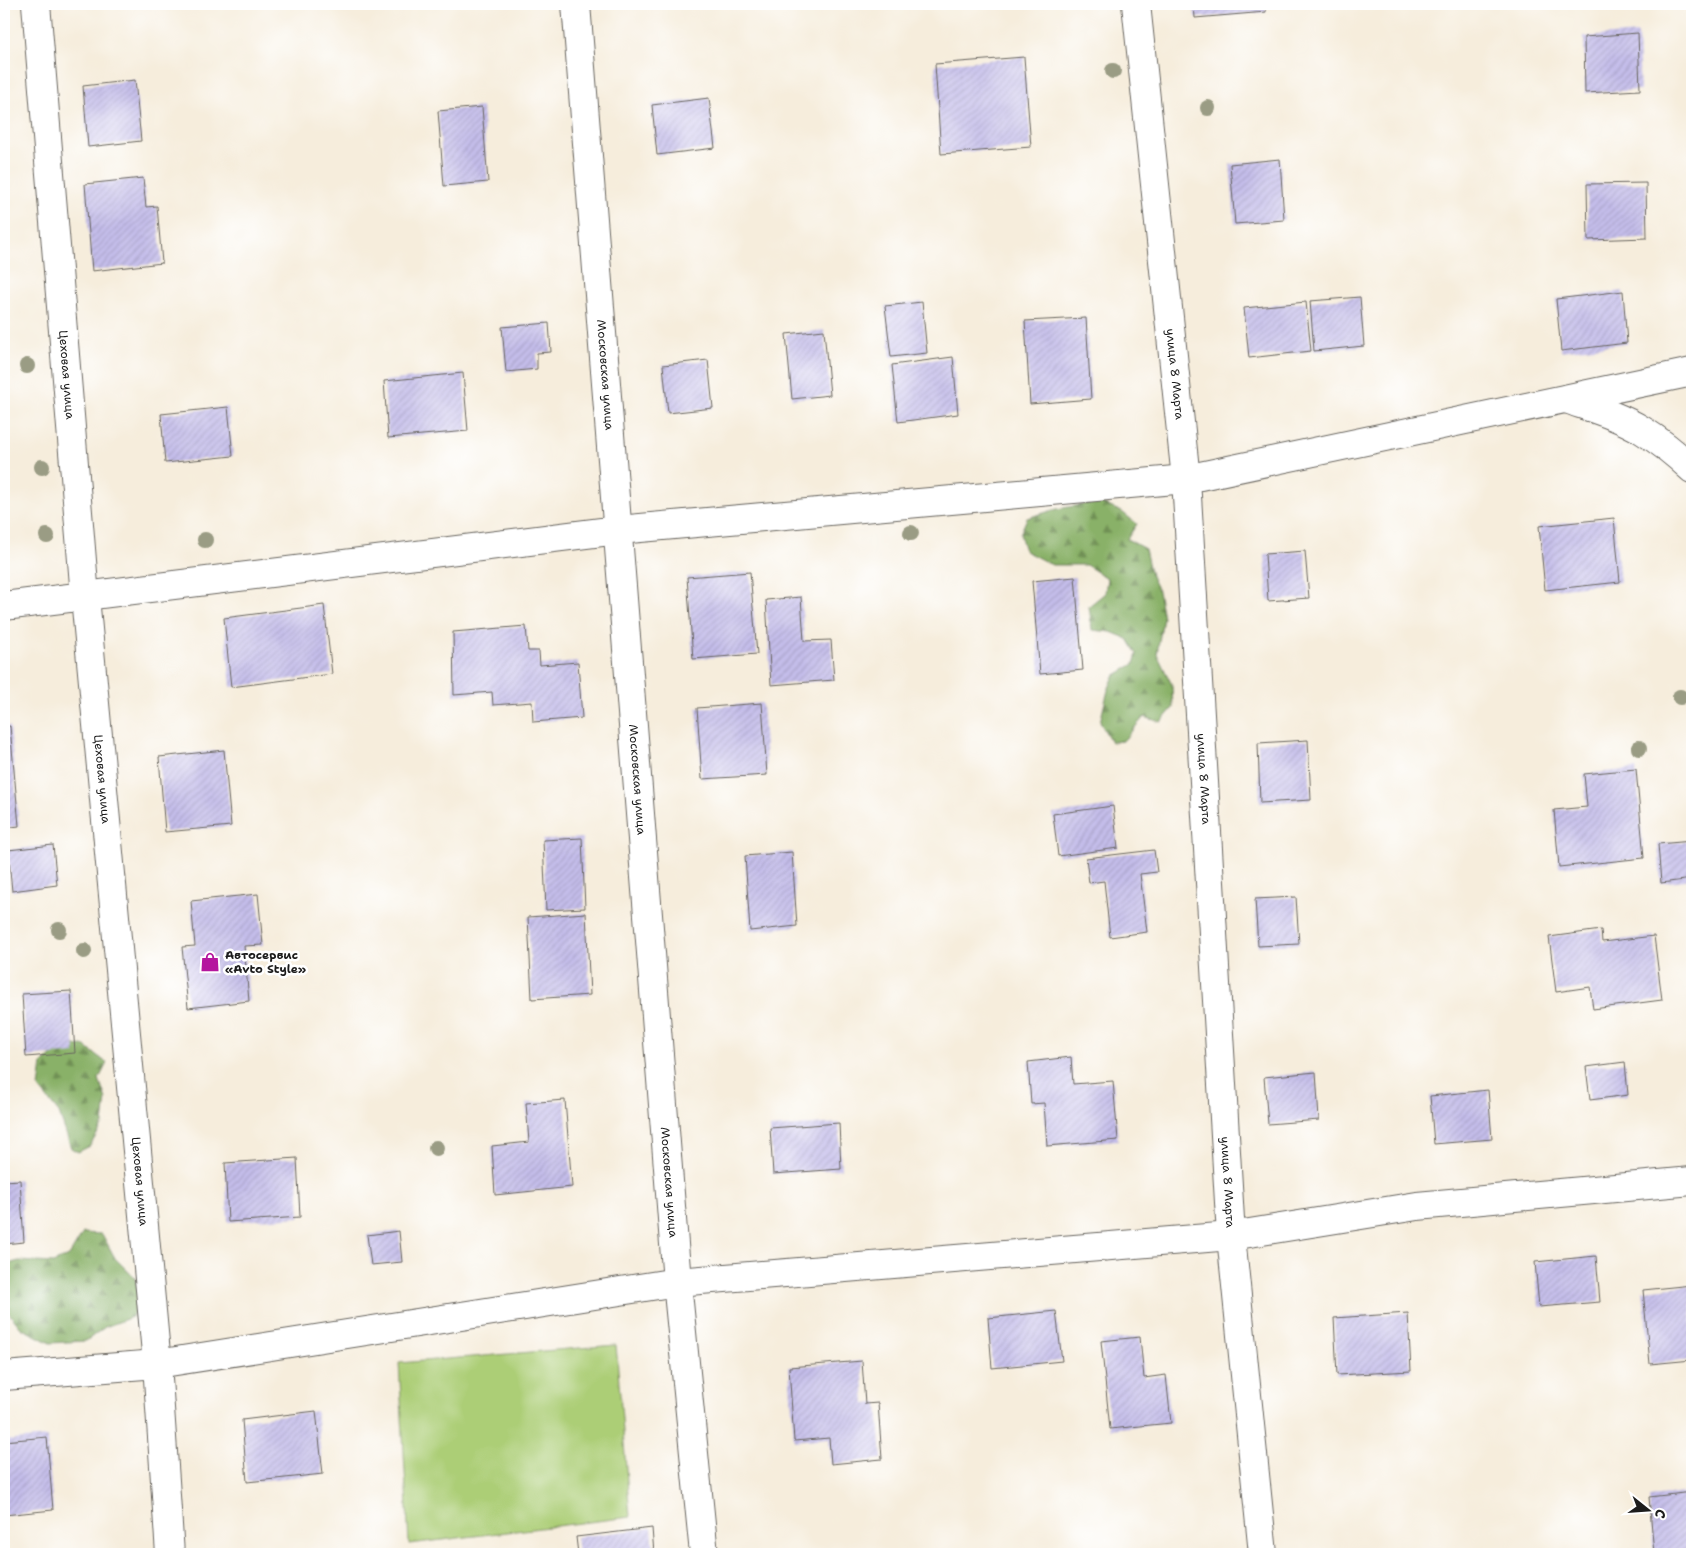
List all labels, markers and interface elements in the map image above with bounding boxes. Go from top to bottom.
street label: Московская улица [593,319,618,431]
street label: улица 8 Марта [1162,328,1188,421]
street label: Цеховая улица [55,330,78,420]
street label: Московская улица [625,724,650,836]
street label: улица 8 Марта [1193,733,1215,825]
street label: Цеховая улица [90,734,114,825]
place label: Автосервис «Avto Style» [225,947,306,977]
shop icon: Автосервис «Avto Style» [199,951,221,973]
street label: Московская улица [657,1126,682,1239]
street label: Цеховая улица [128,1136,152,1227]
street label: улица 8 Марта [1217,1136,1239,1229]
north arrow [1624,1486,1674,1536]
text: С [1651,1507,1670,1521]

